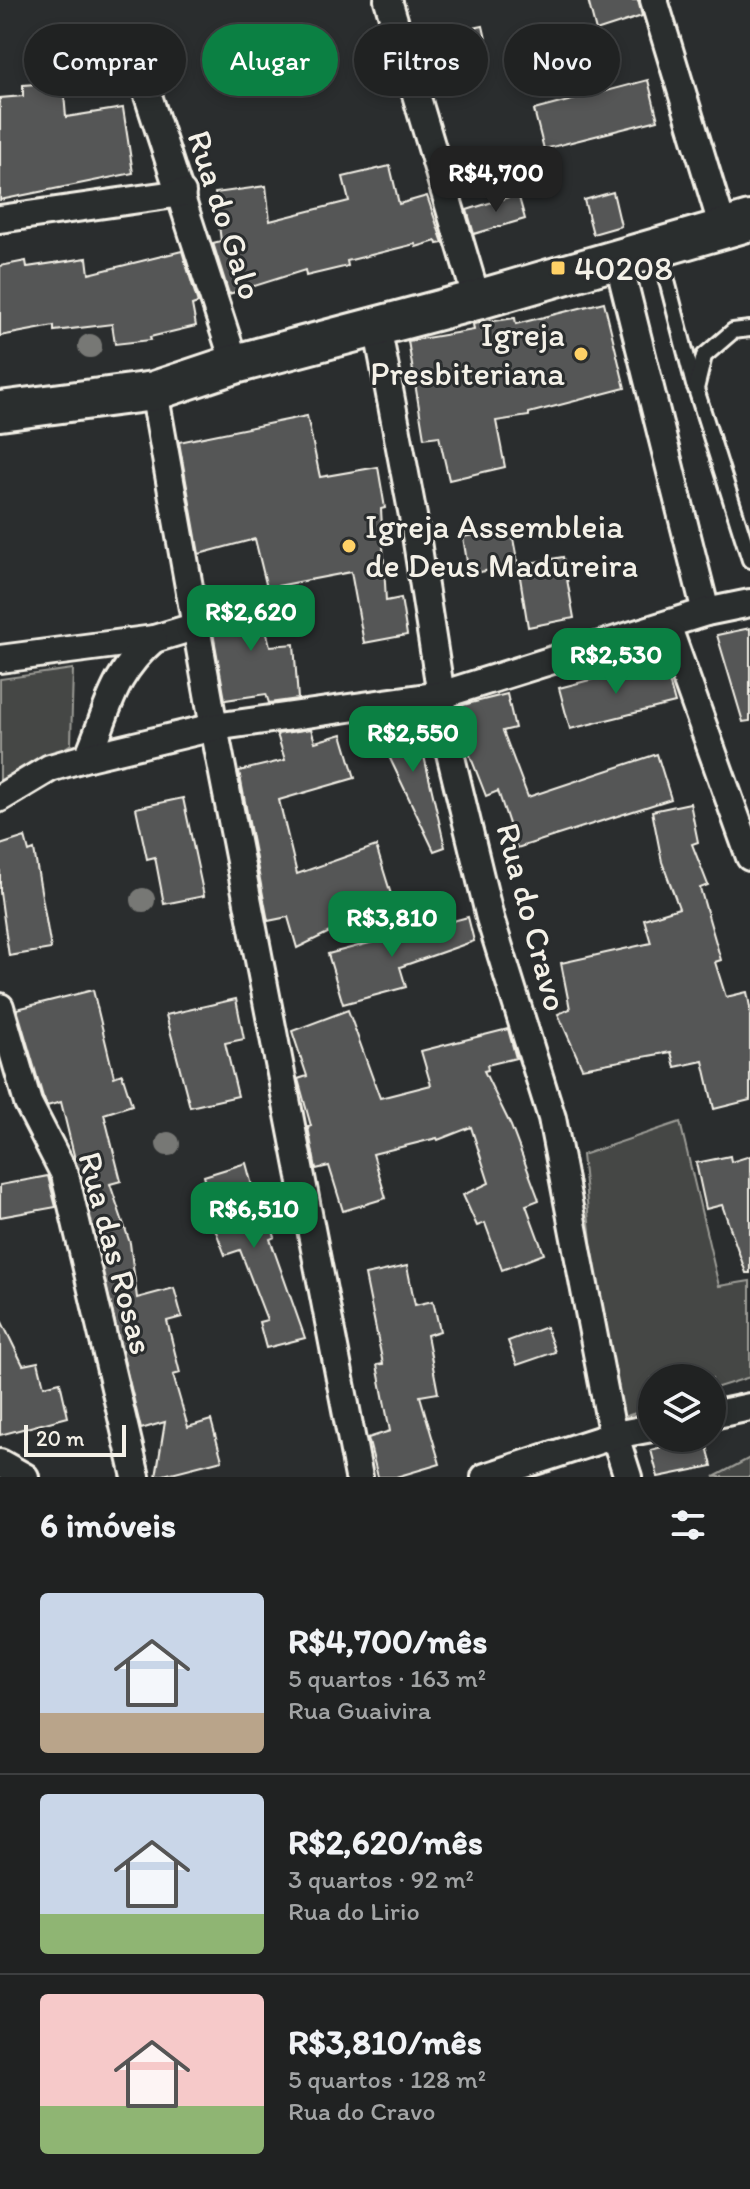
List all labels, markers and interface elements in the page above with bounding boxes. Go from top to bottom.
chip: Comprar [24,24,186,96]
chip: Alugar [202,24,338,96]
chip: Filtros [354,24,488,96]
chip: Novo [504,24,620,96]
street label: Rua do Galo [178,125,272,305]
pin: R$4,700 [422,146,570,214]
text: R$4,700 [448,156,544,188]
place label: 40208 [574,248,673,289]
marker: 40208 [549,259,567,277]
place label: Igreja Presbiteriana [370,314,565,394]
marker: Igreja Presbiteriana [572,345,590,363]
place label: Igreja Assembleia de Deus Madureira [365,506,638,586]
marker: Igreja Assembleia de Deus Madureira [340,537,358,555]
pin: R$2,620 [177,585,325,653]
text: R$2,620 [205,595,297,627]
pin: R$2,530 [542,628,690,696]
text: R$2,530 [570,638,662,670]
pin: R$2,550 [339,706,487,774]
text: R$2,550 [367,716,459,748]
street label: Rua do Cravo [487,819,577,1015]
pin: R$3,810 [318,891,466,959]
text: R$3,810 [346,901,438,933]
street label: Rua das Rosas [69,1147,163,1359]
pin: R$6,510 [180,1182,328,1250]
text: R$6,510 [209,1192,299,1224]
map controls [638,1364,726,1452]
button: layers [638,1364,726,1452]
scale bar [24,1421,126,1457]
text: 20 m [36,1425,85,1452]
icon: filters [666,1503,710,1547]
text: 6 imóveis [40,1505,176,1546]
text: R$4,700/mês [288,1621,487,1662]
icon: home [104,1625,200,1721]
text: 5 quartos · 163 m² [288,1662,486,1694]
text: Rua Guaivira [288,1694,431,1726]
text: R$2,620/mês [288,1822,483,1863]
icon: home [104,1826,200,1922]
text: 3 quartos · 92 m² [288,1863,474,1895]
text: Rua do Lirio [288,1895,420,1927]
text: R$3,810/mês [288,2022,482,2063]
icon: home [104,2026,200,2122]
text: 5 quartos · 128 m² [288,2063,486,2095]
text: Rua do Cravo [288,2095,435,2127]

